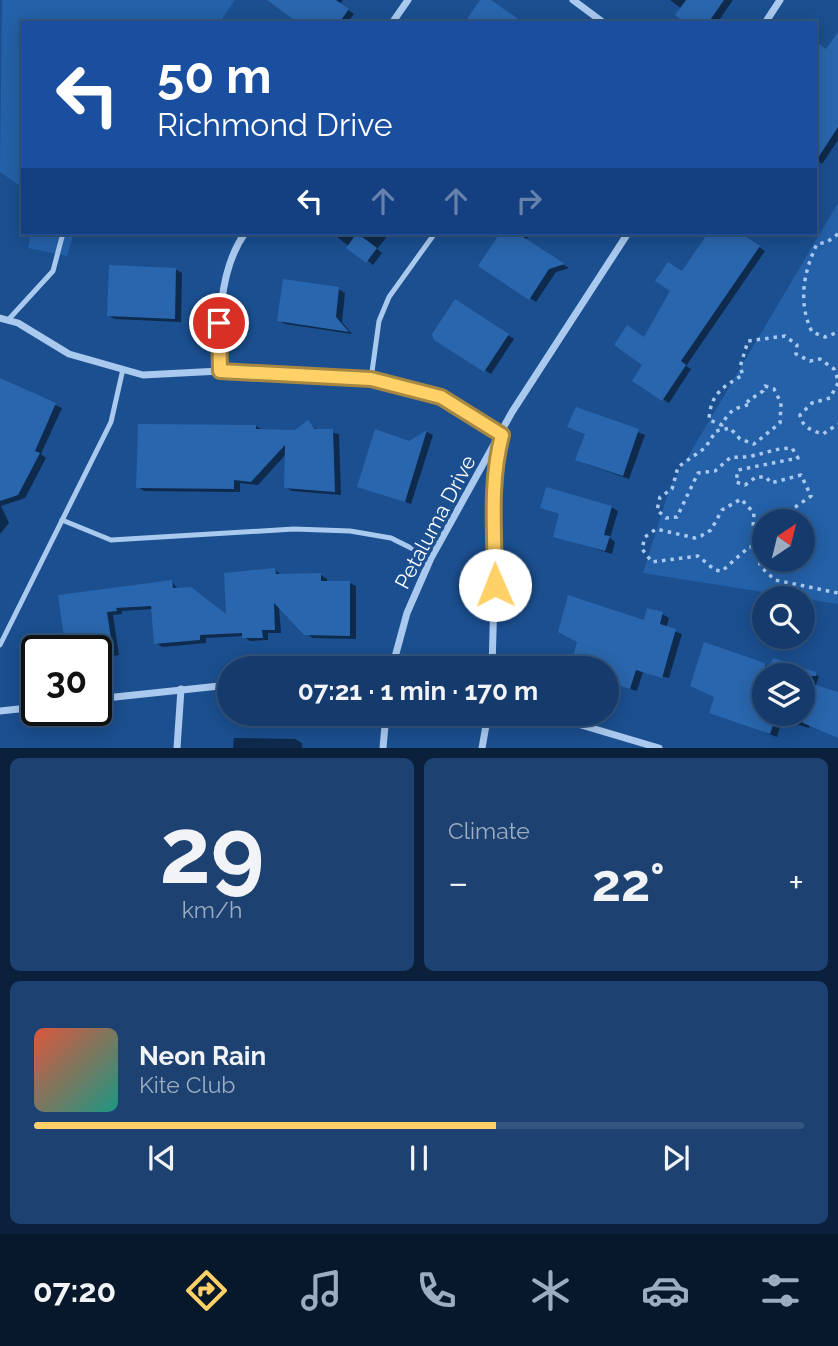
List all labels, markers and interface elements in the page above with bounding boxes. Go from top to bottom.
text: 50 m [157,47,272,104]
icon: left [42,49,133,140]
text: Richmond Drive [157,106,392,143]
icon: left [291,182,329,220]
icon: ahead [364,182,402,220]
icon: ahead [437,182,475,220]
icon: right [510,182,548,220]
pin [189,293,249,353]
icon: arrive [200,304,238,342]
street label: Petaluma Drive [389,451,481,593]
north arrow [752,509,816,572]
map controls [752,509,815,726]
position arrow [458,548,532,622]
button: search [752,586,815,649]
speed limit sign: 30 [21,635,112,726]
button: layers [752,663,815,726]
text: 07:21 · 1 min · 170 m [298,676,538,706]
text: 29 [160,797,264,904]
text: Climate [448,817,530,844]
text: 22° [592,852,665,913]
text: − [448,860,468,905]
text: + [788,860,804,905]
text: km/h [182,896,242,923]
text: Neon Rain [139,1041,266,1071]
text: Kite Club [139,1071,236,1098]
icon: previous [143,1139,181,1177]
icon: pause [400,1139,438,1177]
icon: next [657,1139,695,1177]
icon: directions [182,1266,231,1315]
icon: music [297,1266,346,1315]
icon: phone [412,1266,461,1315]
icon: climate [526,1266,575,1315]
icon: car [641,1266,690,1315]
icon: filters [756,1266,805,1315]
text: 07:20 [33,1272,116,1309]

